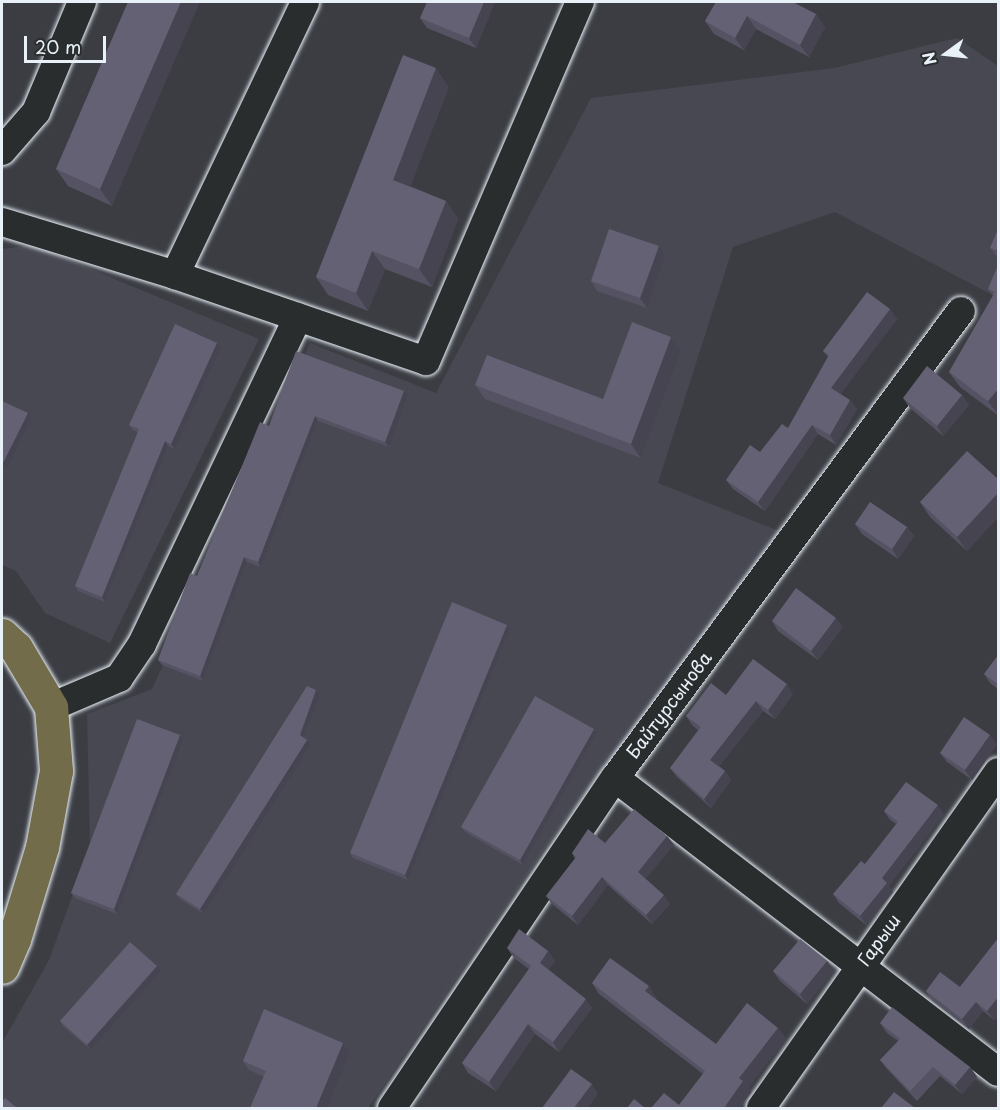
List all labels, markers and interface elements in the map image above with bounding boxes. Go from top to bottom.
scale bar [27,24,110,62]
north arrow [916,24,976,84]
text: 20 m [35,33,81,60]
text: N [915,49,942,68]
street label: Байтурсынова [622,647,716,763]
street label: Гарыш [853,910,905,970]

